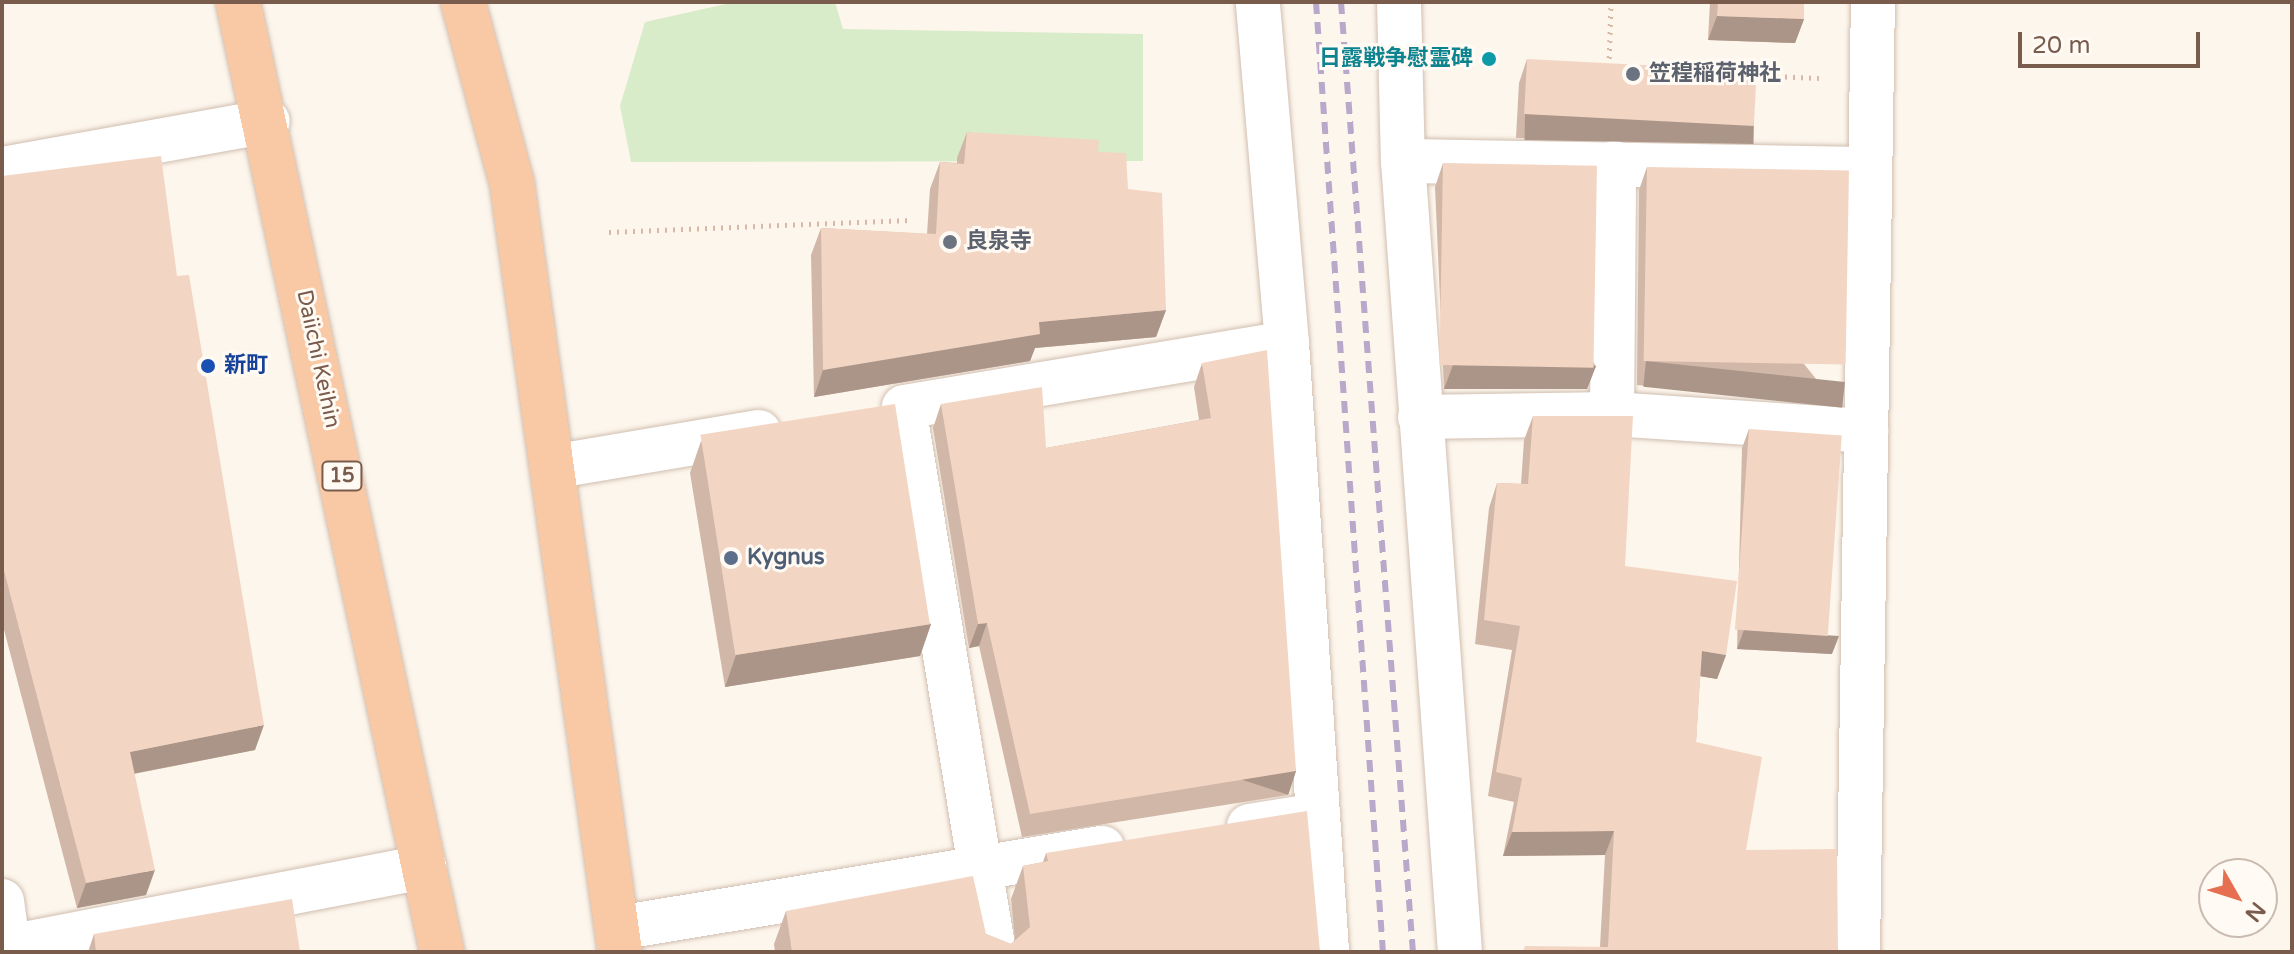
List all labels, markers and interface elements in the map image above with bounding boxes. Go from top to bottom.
scale bar [2022,16,2204,66]
text: 20 m [2032,31,2090,60]
place label: 日露戦争慰霊碑 [1319,46,1473,72]
marker: 日露戦争慰霊碑 [1480,50,1498,68]
place label: 笠䅣稲荷神社 [1649,61,1781,87]
marker: 笠䅣稲荷神社 [1624,65,1642,83]
place label: 良泉寺 [966,229,1032,255]
marker: 良泉寺 [941,233,959,251]
street label: Daiichi Keihin [290,287,346,431]
place label: 新町 [224,353,268,379]
marker: 新町 [199,357,217,375]
road number: 15 [320,460,364,492]
place label: Kygnus [747,545,825,571]
marker: Kygnus [722,549,740,567]
north arrow [2198,858,2278,938]
text: N [2239,897,2271,927]

